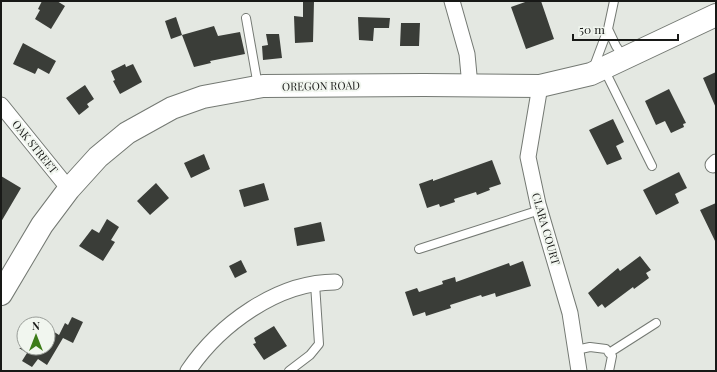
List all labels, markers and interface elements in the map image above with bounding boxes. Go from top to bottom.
scale bar [573,16,678,42]
text: 50 m [579,21,605,37]
street label: OREGON ROAD [282,77,360,94]
street label: OAK STREET [9,117,62,177]
street label: CLARA COURT [529,191,564,267]
north arrow [16,316,56,356]
text: N [32,318,40,333]

